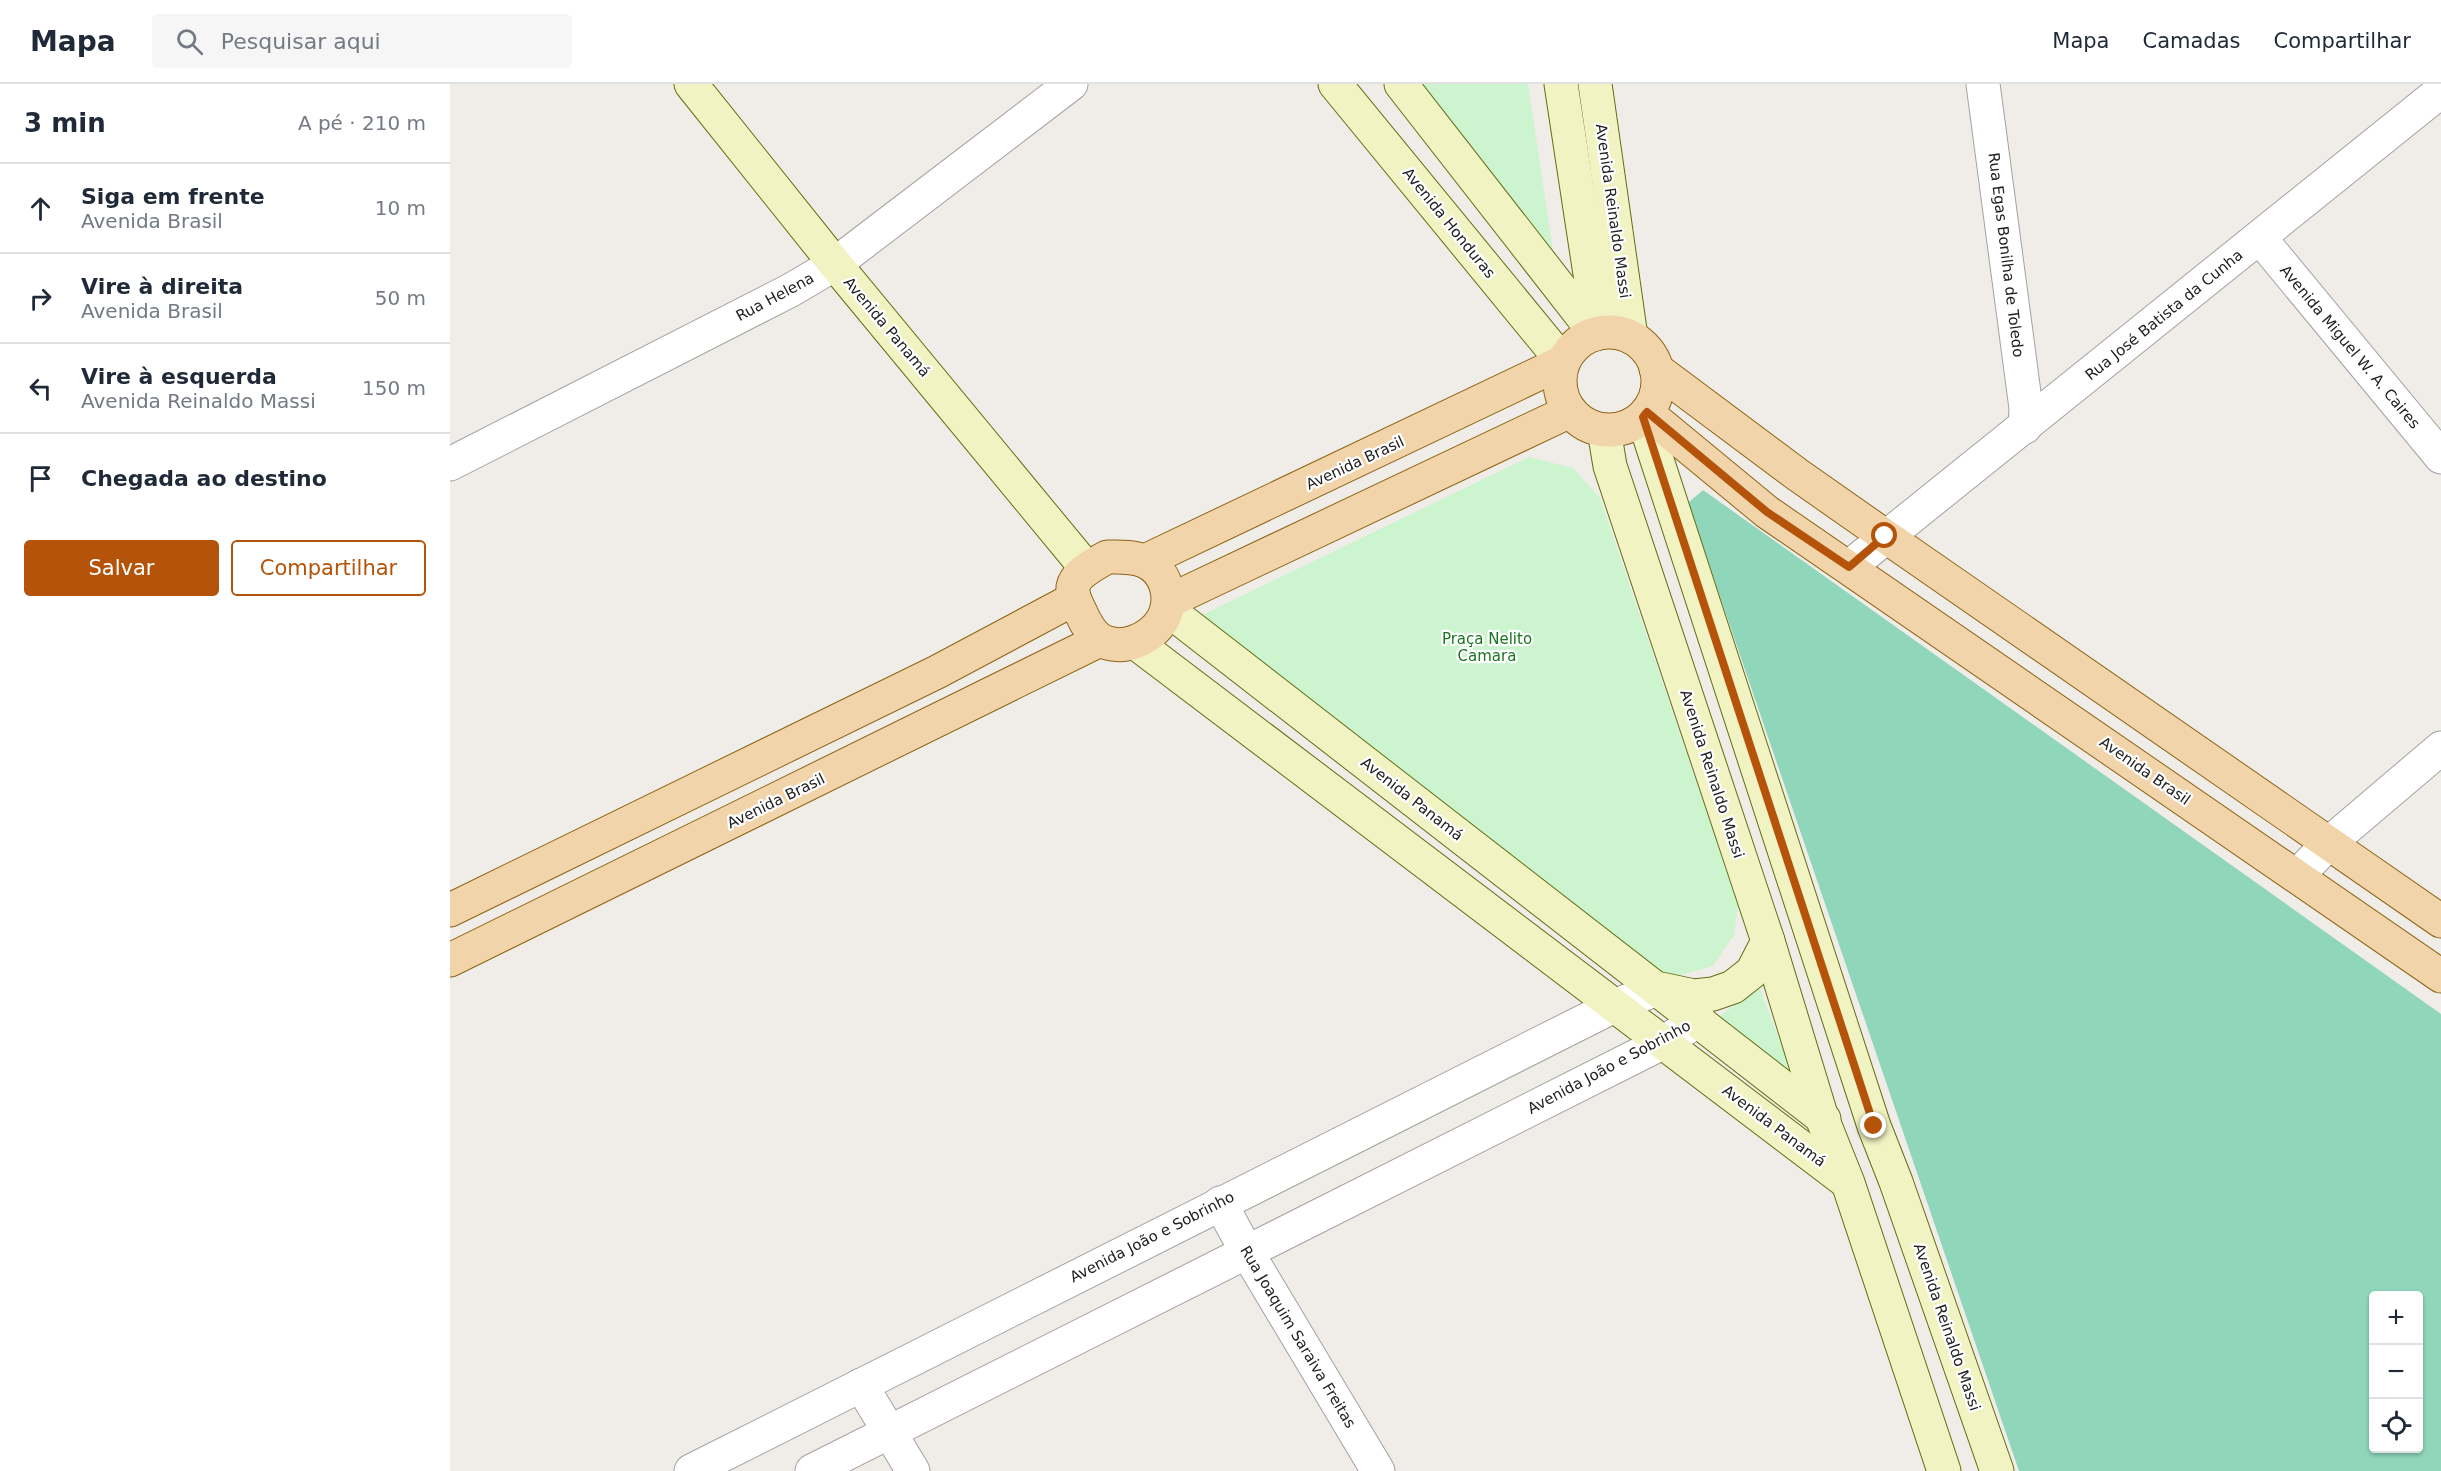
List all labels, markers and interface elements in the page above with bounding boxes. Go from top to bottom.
search box [152,14,572,68]
text: Mapa [30,25,116,58]
icon: search [173,25,206,58]
text: Pesquisar aqui [221,29,381,54]
text: Mapa [2052,29,2109,53]
text: Camadas [2142,29,2240,53]
text: Compartilhar [2273,29,2411,53]
text: 3 min [24,108,106,138]
text: A pé · 210 m [298,111,426,135]
street label: Avenida Reinaldo Massi [1592,123,1634,299]
street label: Rua Egas Bonilha de Toledo [1985,152,2027,358]
street label: Avenida Honduras [1399,164,1499,282]
text: Siga em frente [81,184,265,209]
icon: ahead [24,192,57,225]
text: 10 m [375,196,426,220]
text: Avenida Brasil [81,209,223,233]
street label: Rua José Batista da Cunha [2082,246,2246,384]
street label: Avenida Miguel W. A. Caires [2276,262,2424,433]
street label: Rua Helena [733,269,817,325]
street label: Avenida Panamá [840,273,934,381]
text: Vire à direita [81,274,243,299]
icon: right [24,282,57,315]
text: 50 m [375,286,426,310]
text: Avenida Brasil [81,299,223,323]
text: Vire à esquerda [81,364,277,389]
icon: left [24,372,57,405]
text: 150 m [362,376,426,400]
text: Avenida Reinaldo Massi [81,389,316,413]
street label: Avenida Brasil [1303,432,1407,494]
icon: arrive [24,462,57,495]
text: Chegada ao destino [81,466,327,491]
route start [1871,522,1897,548]
button: Salvar [24,540,219,596]
button: Compartilhar [231,540,426,596]
park label: Praça Nelito Camara [1442,630,1532,665]
street label: Avenida Reinaldo Massi [1676,687,1748,861]
street label: Avenida Brasil [2096,733,2194,809]
street label: Avenida Panamá [1357,754,1467,844]
street label: Avenida Brasil [724,770,828,832]
street label: Avenida João e Sobrinho [1524,1016,1694,1118]
street label: Avenida Panamá [1719,1081,1829,1171]
route end [1860,1112,1886,1138]
street label: Avenida João e Sobrinho [1067,1188,1237,1286]
street label: Avenida Reinaldo Massi [1910,1241,1984,1413]
street label: Rua Joaquim Saraiva Freitas [1236,1243,1360,1432]
map controls [2369,1291,2423,1453]
button: + [2369,1291,2423,1345]
button: − [2369,1345,2423,1399]
button: locate [2369,1399,2423,1453]

